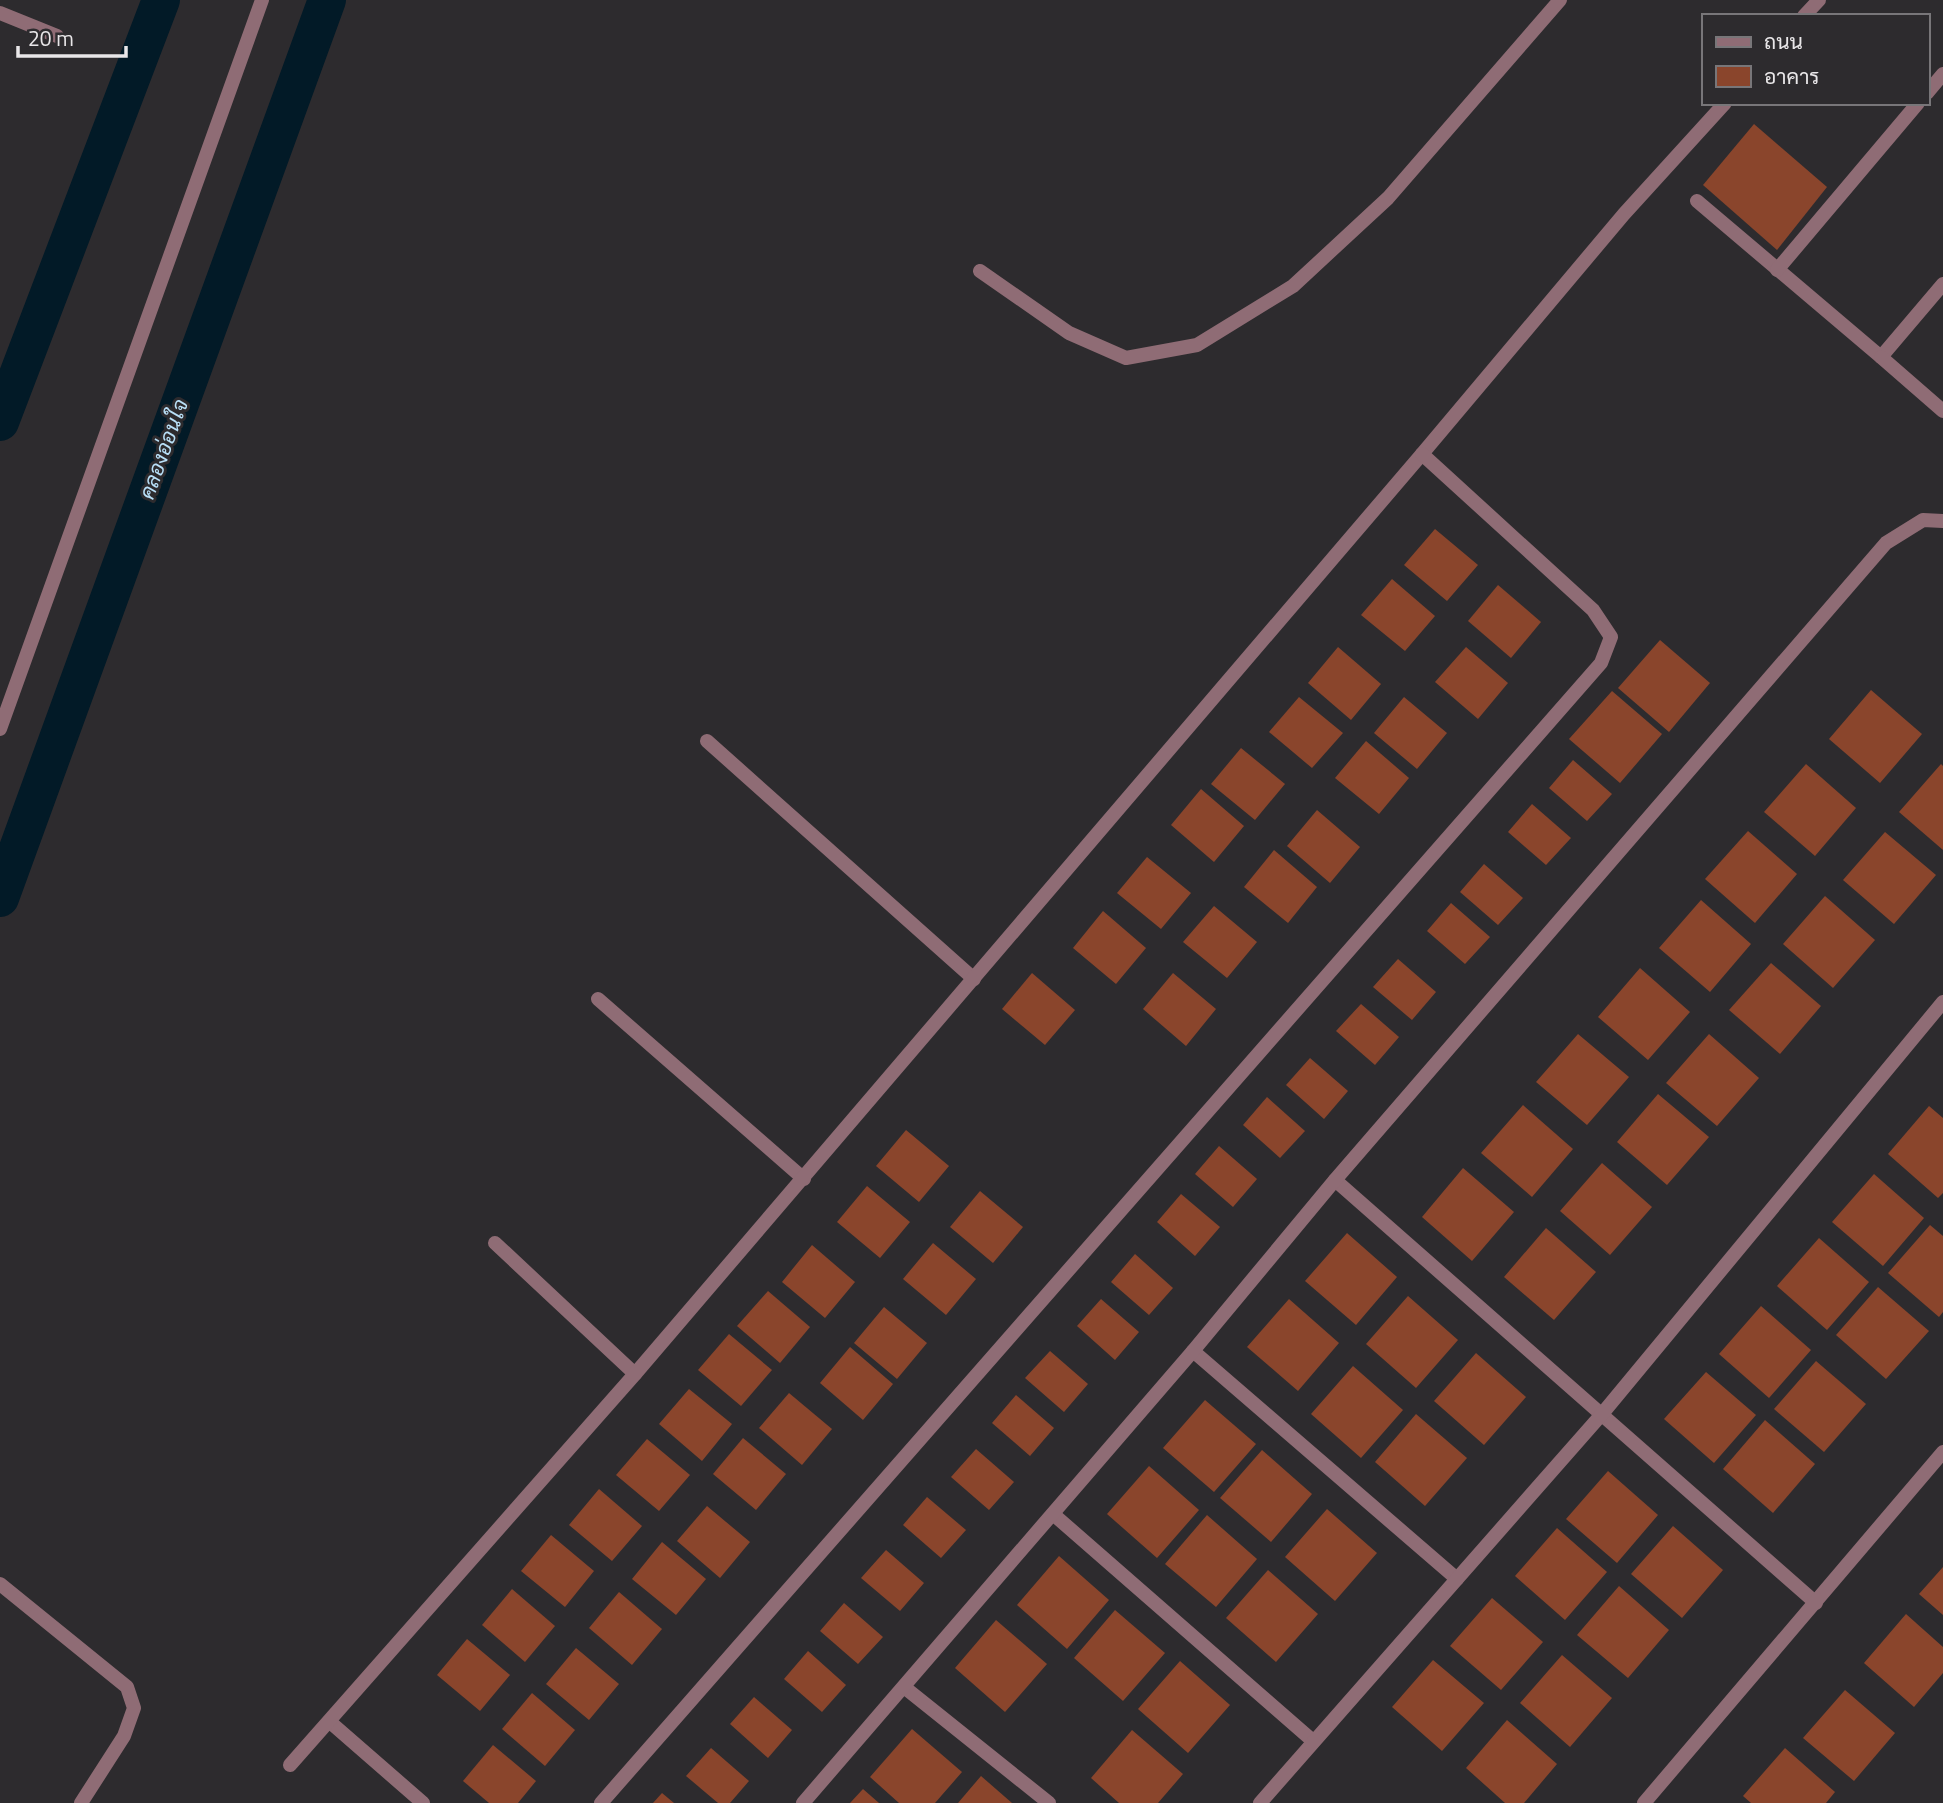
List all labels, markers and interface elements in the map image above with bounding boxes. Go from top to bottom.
scale bar [18,14,126,58]
legend [1702,14,1929,105]
text: 20 m [28,22,74,54]
text: ถนน [1764,25,1803,57]
text: อาคาร [1764,60,1820,92]
water label: คลองอ่อนใจ [130,394,196,504]

